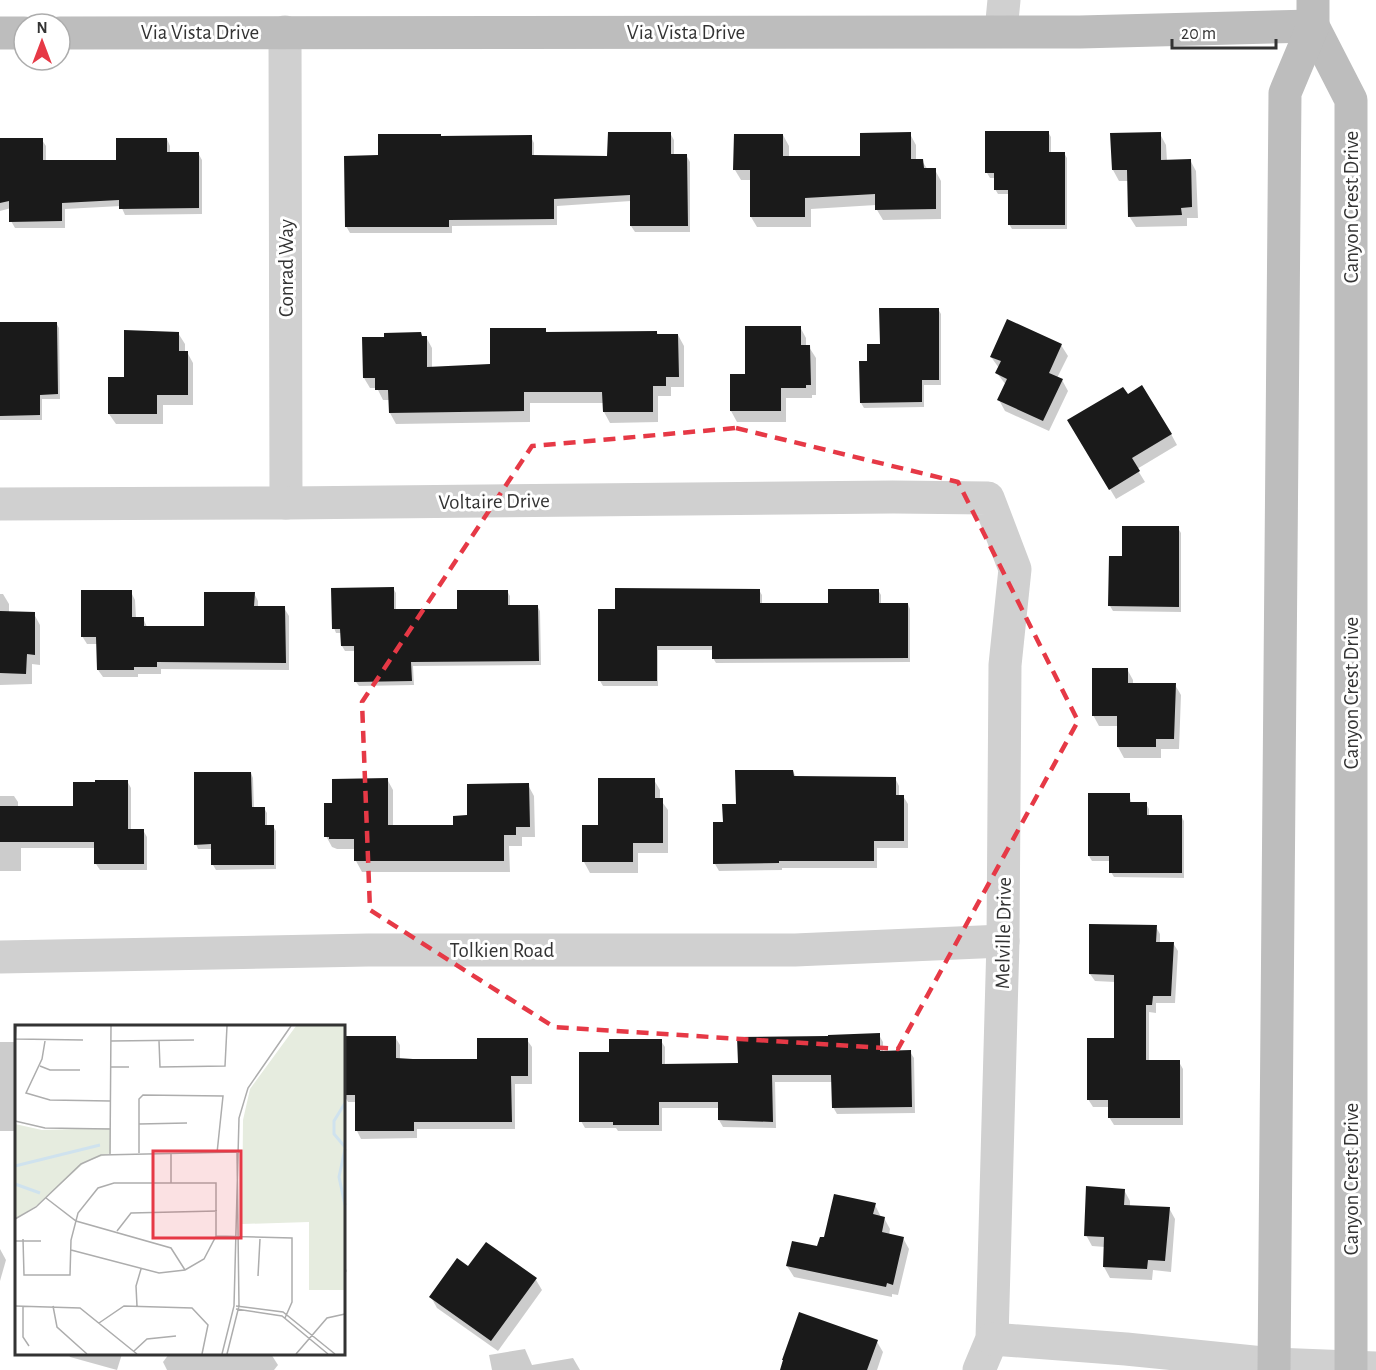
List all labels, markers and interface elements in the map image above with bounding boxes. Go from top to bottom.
north arrow [12,12,72,72]
scale bar [1172,12,1276,50]
text: N [36,20,48,36]
street label: Via Vista Drive [141,22,259,43]
street label: Via Vista Drive [627,22,745,43]
text: 20 m [1181,25,1216,43]
street label: Canyon Crest Drive [1341,131,1362,283]
street label: Conrad Way [276,219,297,317]
street label: Voltaire Drive [438,490,550,513]
street label: Canyon Crest Drive [1341,617,1362,769]
street label: Melville Drive [992,877,1015,989]
street label: Tolkien Road [450,940,555,961]
inset map [15,1025,345,1355]
street label: Canyon Crest Drive [1341,1103,1362,1255]

